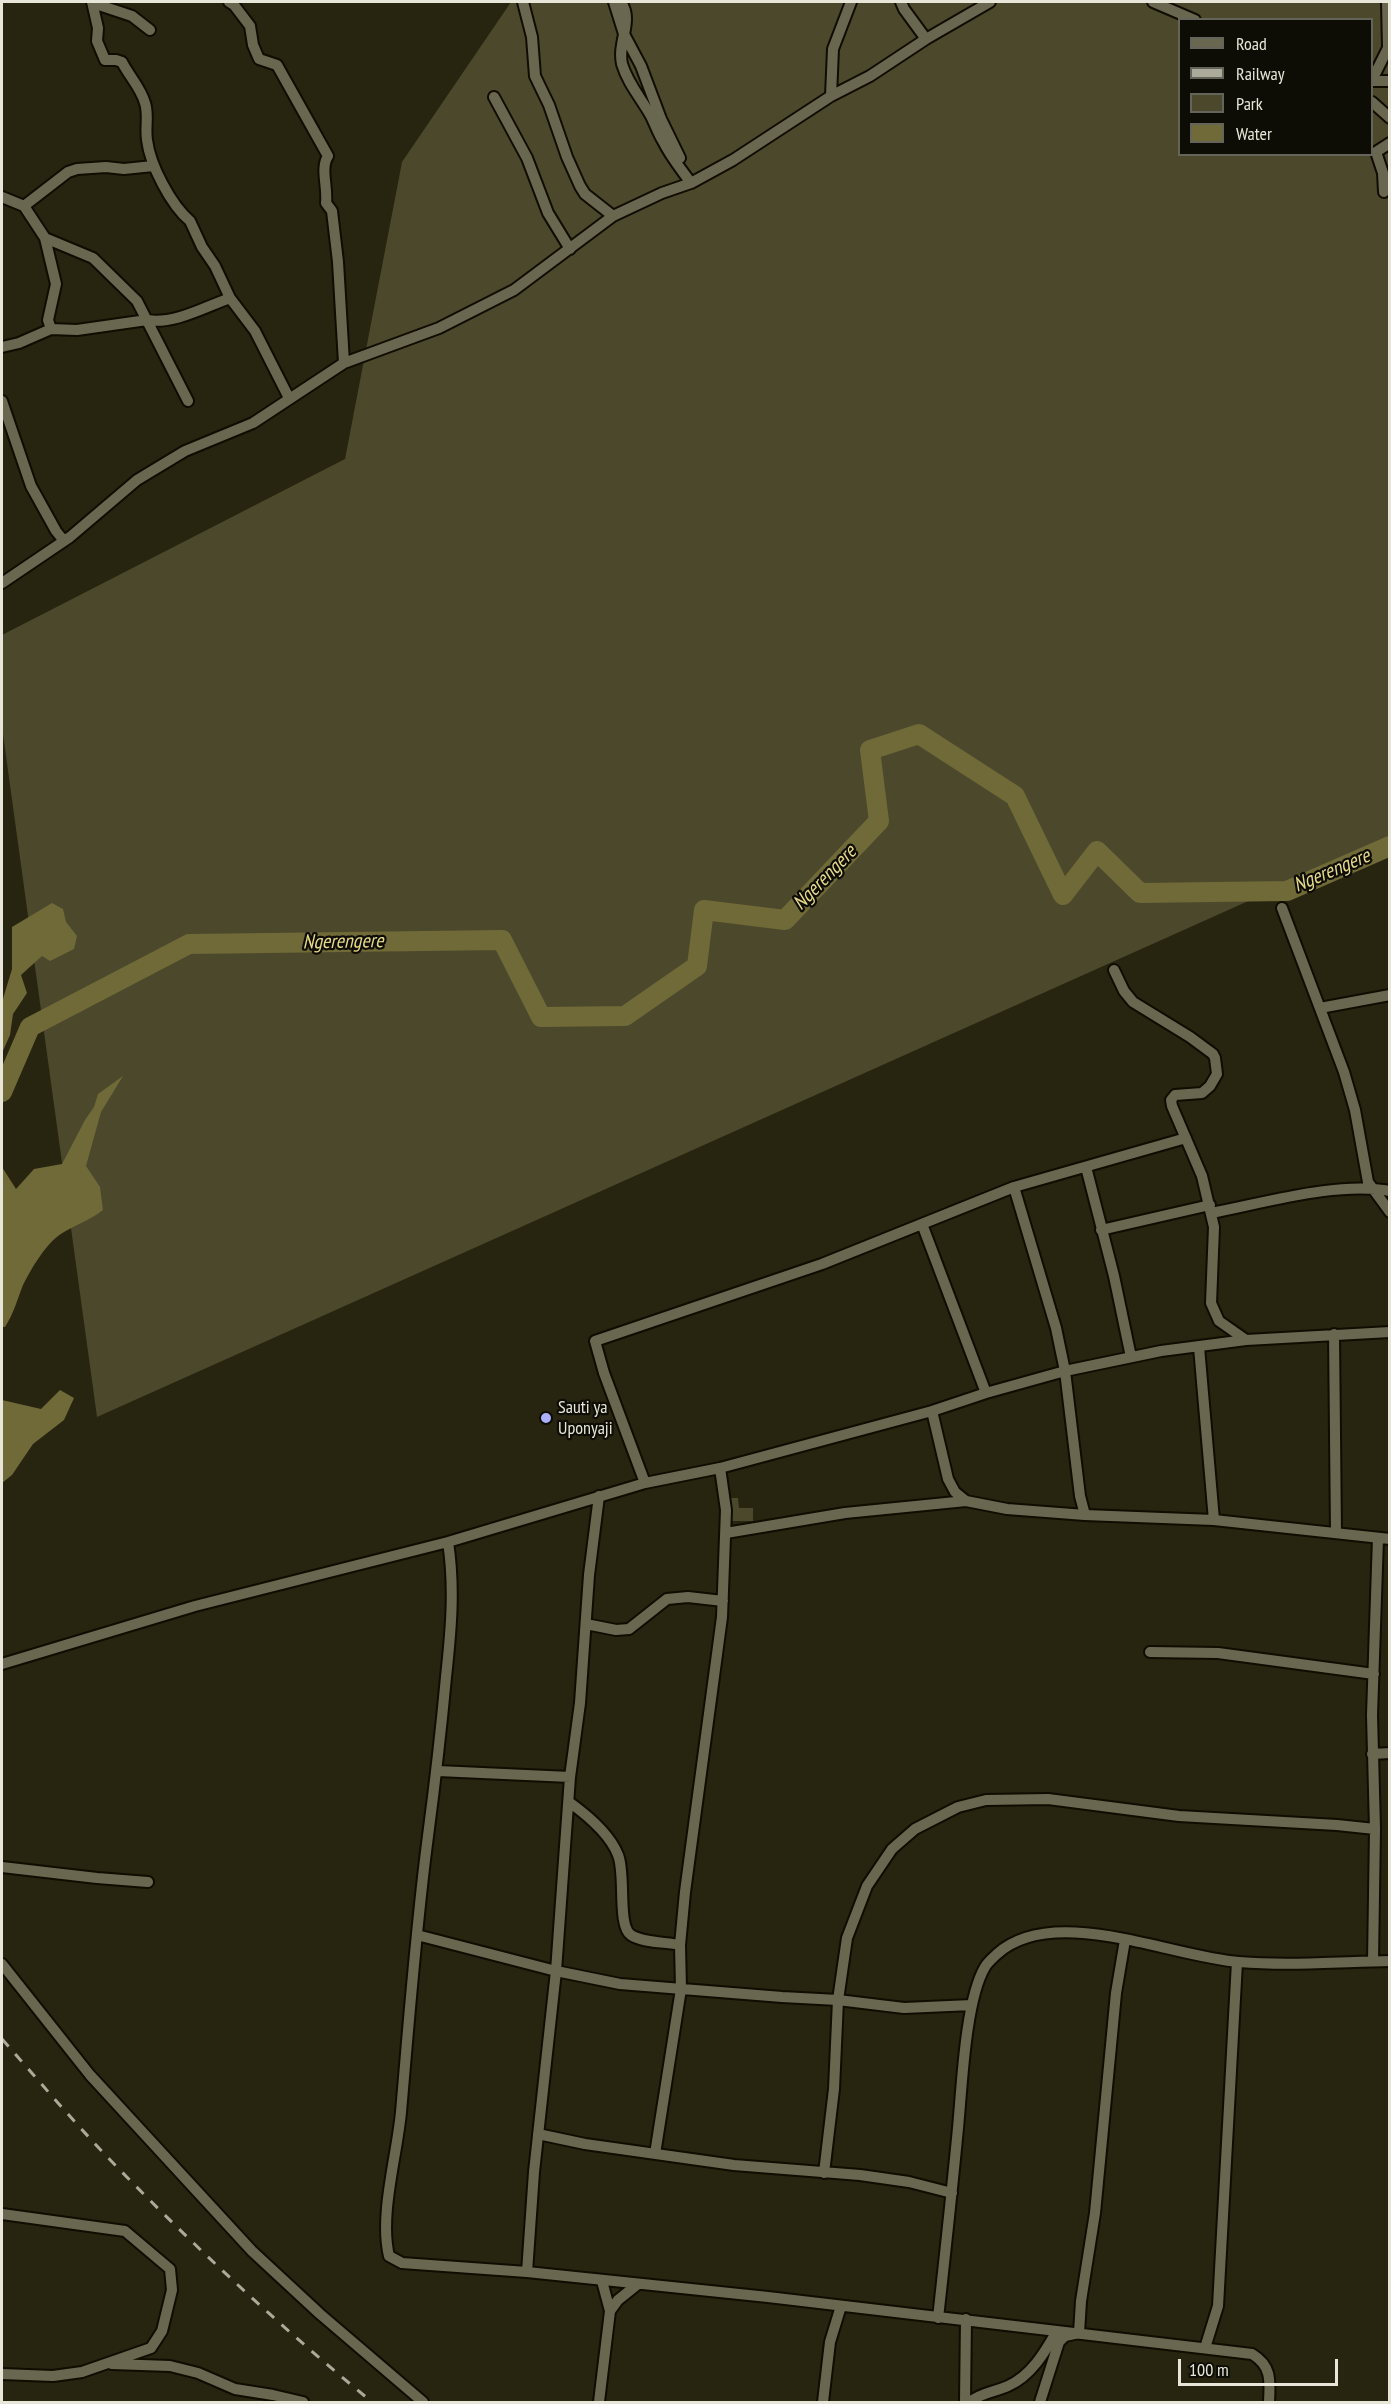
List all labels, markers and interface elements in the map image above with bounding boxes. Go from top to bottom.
legend [1178,18,1373,156]
text: Road [1236,32,1267,55]
text: Railway [1236,62,1285,85]
text: Park [1236,92,1263,115]
text: Water [1236,122,1272,145]
water label: Ngerengere [788,841,862,915]
water label: Ngerengere [1290,844,1374,898]
water label: Ngerengere [302,929,384,955]
place label: Sauti ya Uponyaji [558,1397,613,1440]
marker: Sauti ya Uponyaji [539,1411,553,1425]
scale bar [1181,2347,1342,2385]
text: 100 m [1189,2358,1229,2381]

